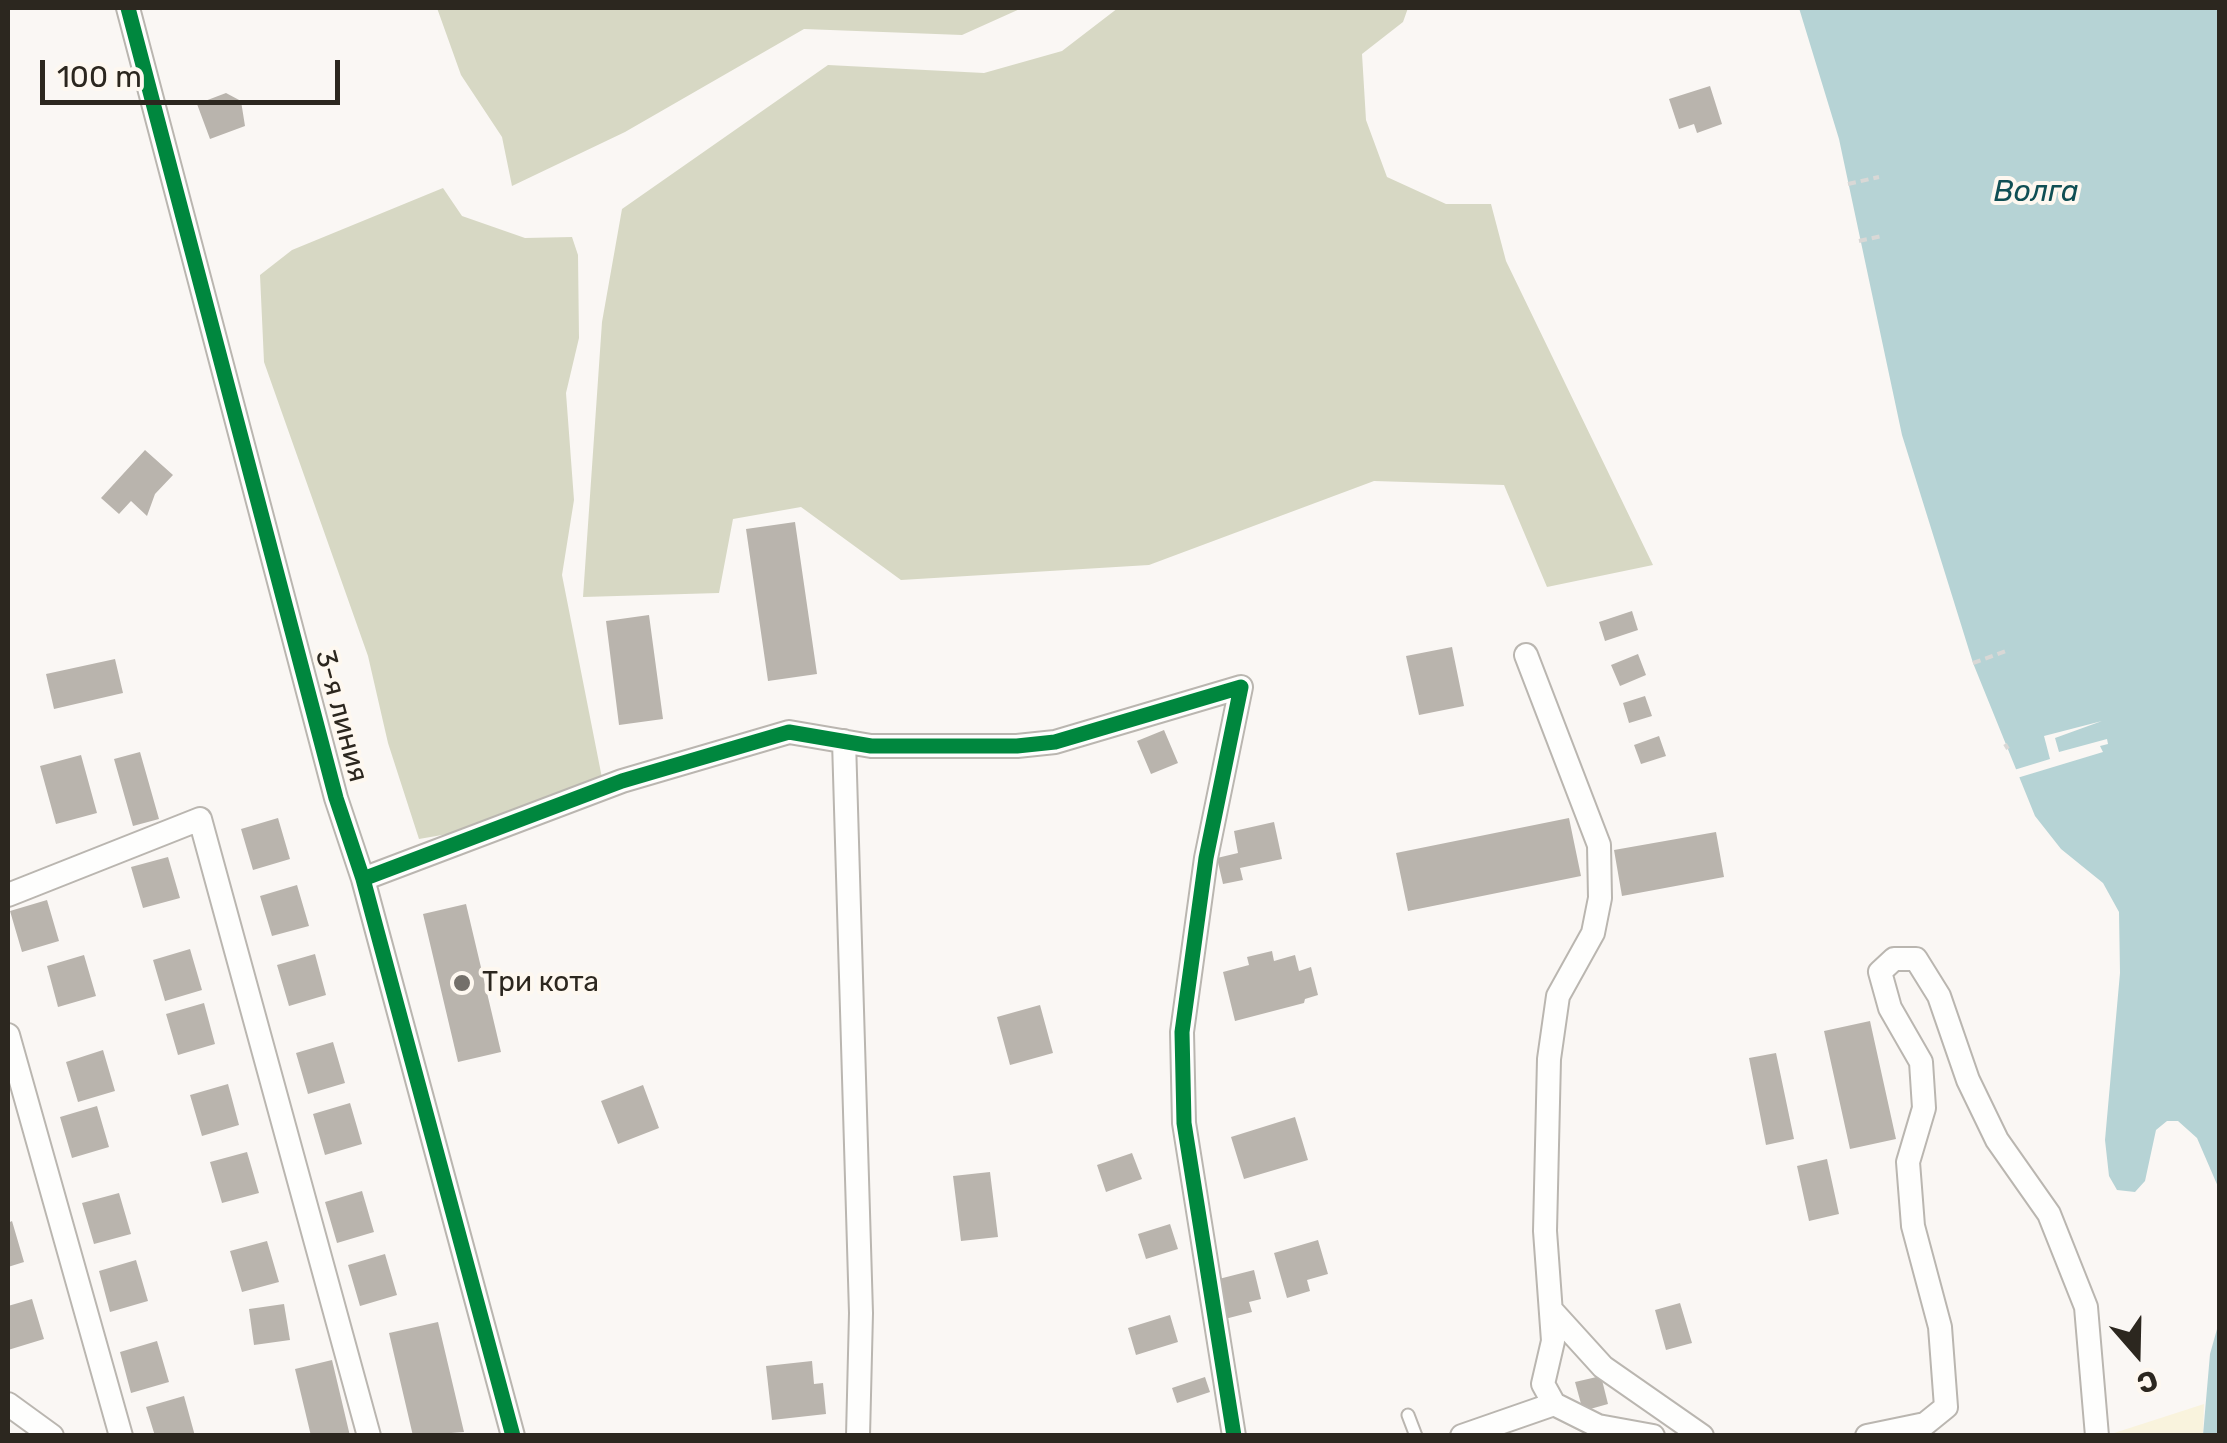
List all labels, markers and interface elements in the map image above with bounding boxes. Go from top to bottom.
scale bar [45,40,345,102]
text: 100 m [57,59,142,95]
water label: Волга [1994,174,2078,210]
street label: 3-я линия [307,646,375,786]
place label: Три кота [482,966,599,1000]
marker: Три кота [451,972,473,994]
north arrow [2087,1303,2187,1403]
text: С [2133,1363,2162,1401]

